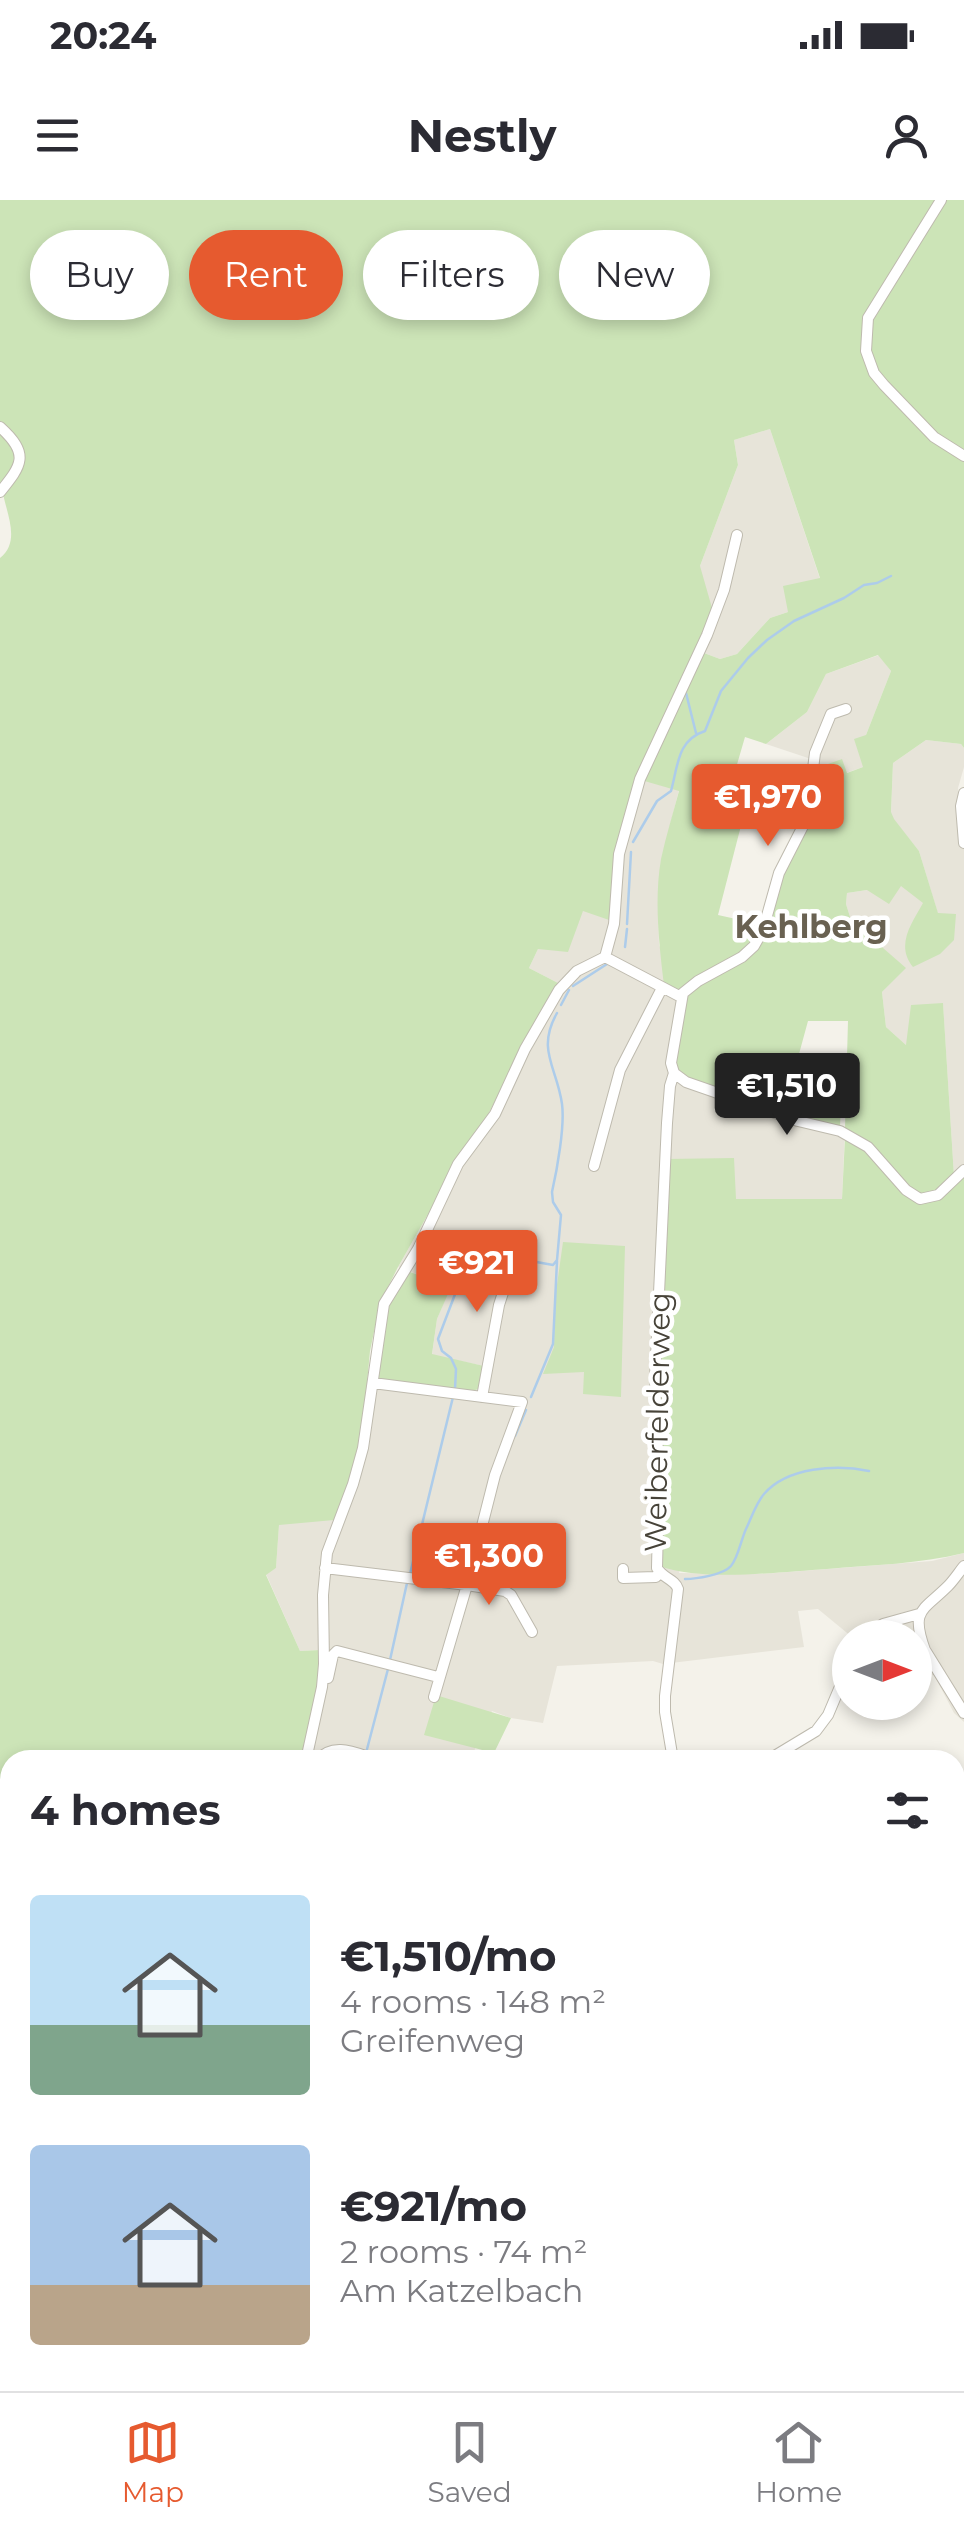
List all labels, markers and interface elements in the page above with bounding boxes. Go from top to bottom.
text: 20:24 [50,12,156,59]
icon: menu [30,108,85,163]
text: Nestly [408,108,556,163]
icon: person [879,108,934,163]
chip: Buy [30,230,169,320]
chip: Rent [189,230,343,320]
chip: Filters [363,230,539,320]
chip: New [559,230,710,320]
pin: €1,970 [687,764,849,849]
text: €1,970 [714,777,822,816]
district label: Kehlberg [734,907,888,946]
pin: €1,510 [706,1053,868,1138]
text: €1,510 [737,1066,837,1105]
pin: €921 [418,1230,536,1315]
text: €921 [438,1243,516,1282]
street label: Weiberfelderweg [637,1292,678,1552]
pin: €1,300 [408,1523,570,1608]
text: €1,300 [434,1536,544,1575]
north arrow [832,1620,932,1720]
map controls [832,1620,932,1720]
icon: filters [880,1783,935,1838]
text: 4 homes [30,1784,221,1836]
text: €1,510/mo [340,1930,557,1982]
icon: home [110,1935,230,2055]
text: 4 rooms · 148 m² [340,1982,606,2021]
text: Greifenweg [340,2021,525,2060]
text: €921/mo [340,2180,527,2232]
icon: home [110,2185,230,2305]
text: 2 rooms · 74 m² [340,2232,588,2271]
text: Am Katzelbach [340,2271,583,2310]
tab: Map [122,2415,184,2509]
tab: Saved [428,2415,512,2509]
tab: Home [755,2415,842,2509]

